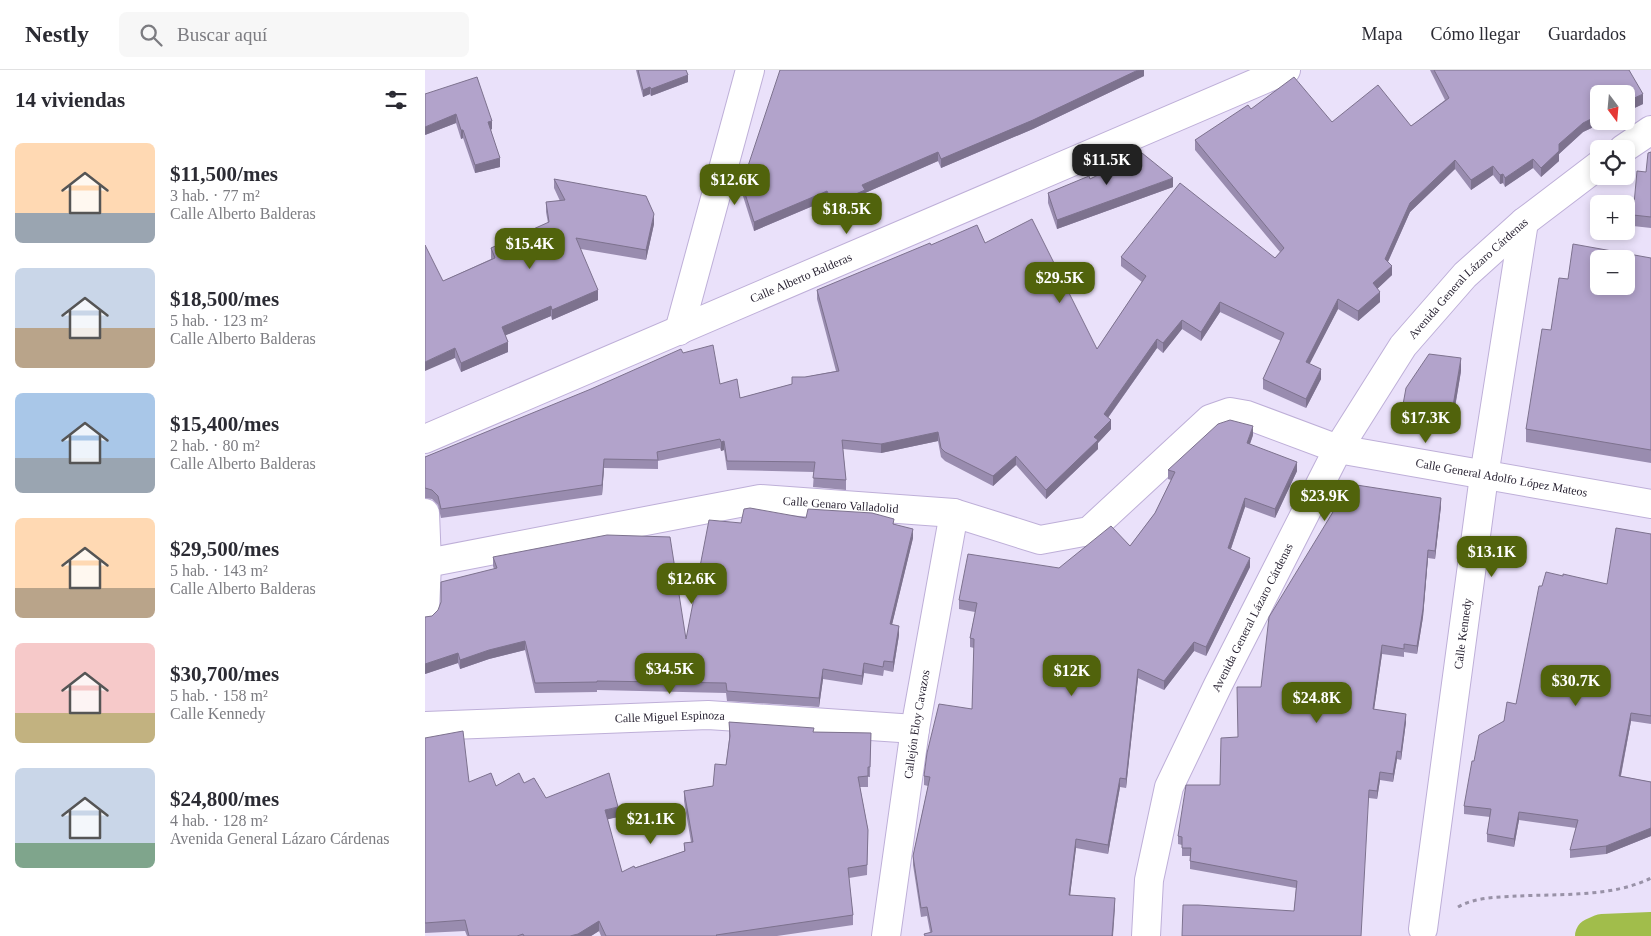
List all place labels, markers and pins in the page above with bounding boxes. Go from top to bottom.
pin: $11.5K [1066,144,1148,186]
pin: $12.6K [694,164,776,206]
pin: $18.5K [806,192,888,235]
pin: $15.4K [489,228,571,270]
pin: $29.5K [1019,262,1101,304]
pin: $17.3K [1385,402,1467,444]
pin: $23.9K [1284,480,1366,522]
pin: $13.1K [1451,536,1533,578]
pin: $12.6K [651,562,733,605]
pin: $34.5K [629,652,711,695]
pin: $12K [1042,654,1102,697]
pin: $30.7K [1535,664,1617,707]
pin: $24.8K [1276,682,1358,724]
pin: $21.1K [610,802,692,845]

